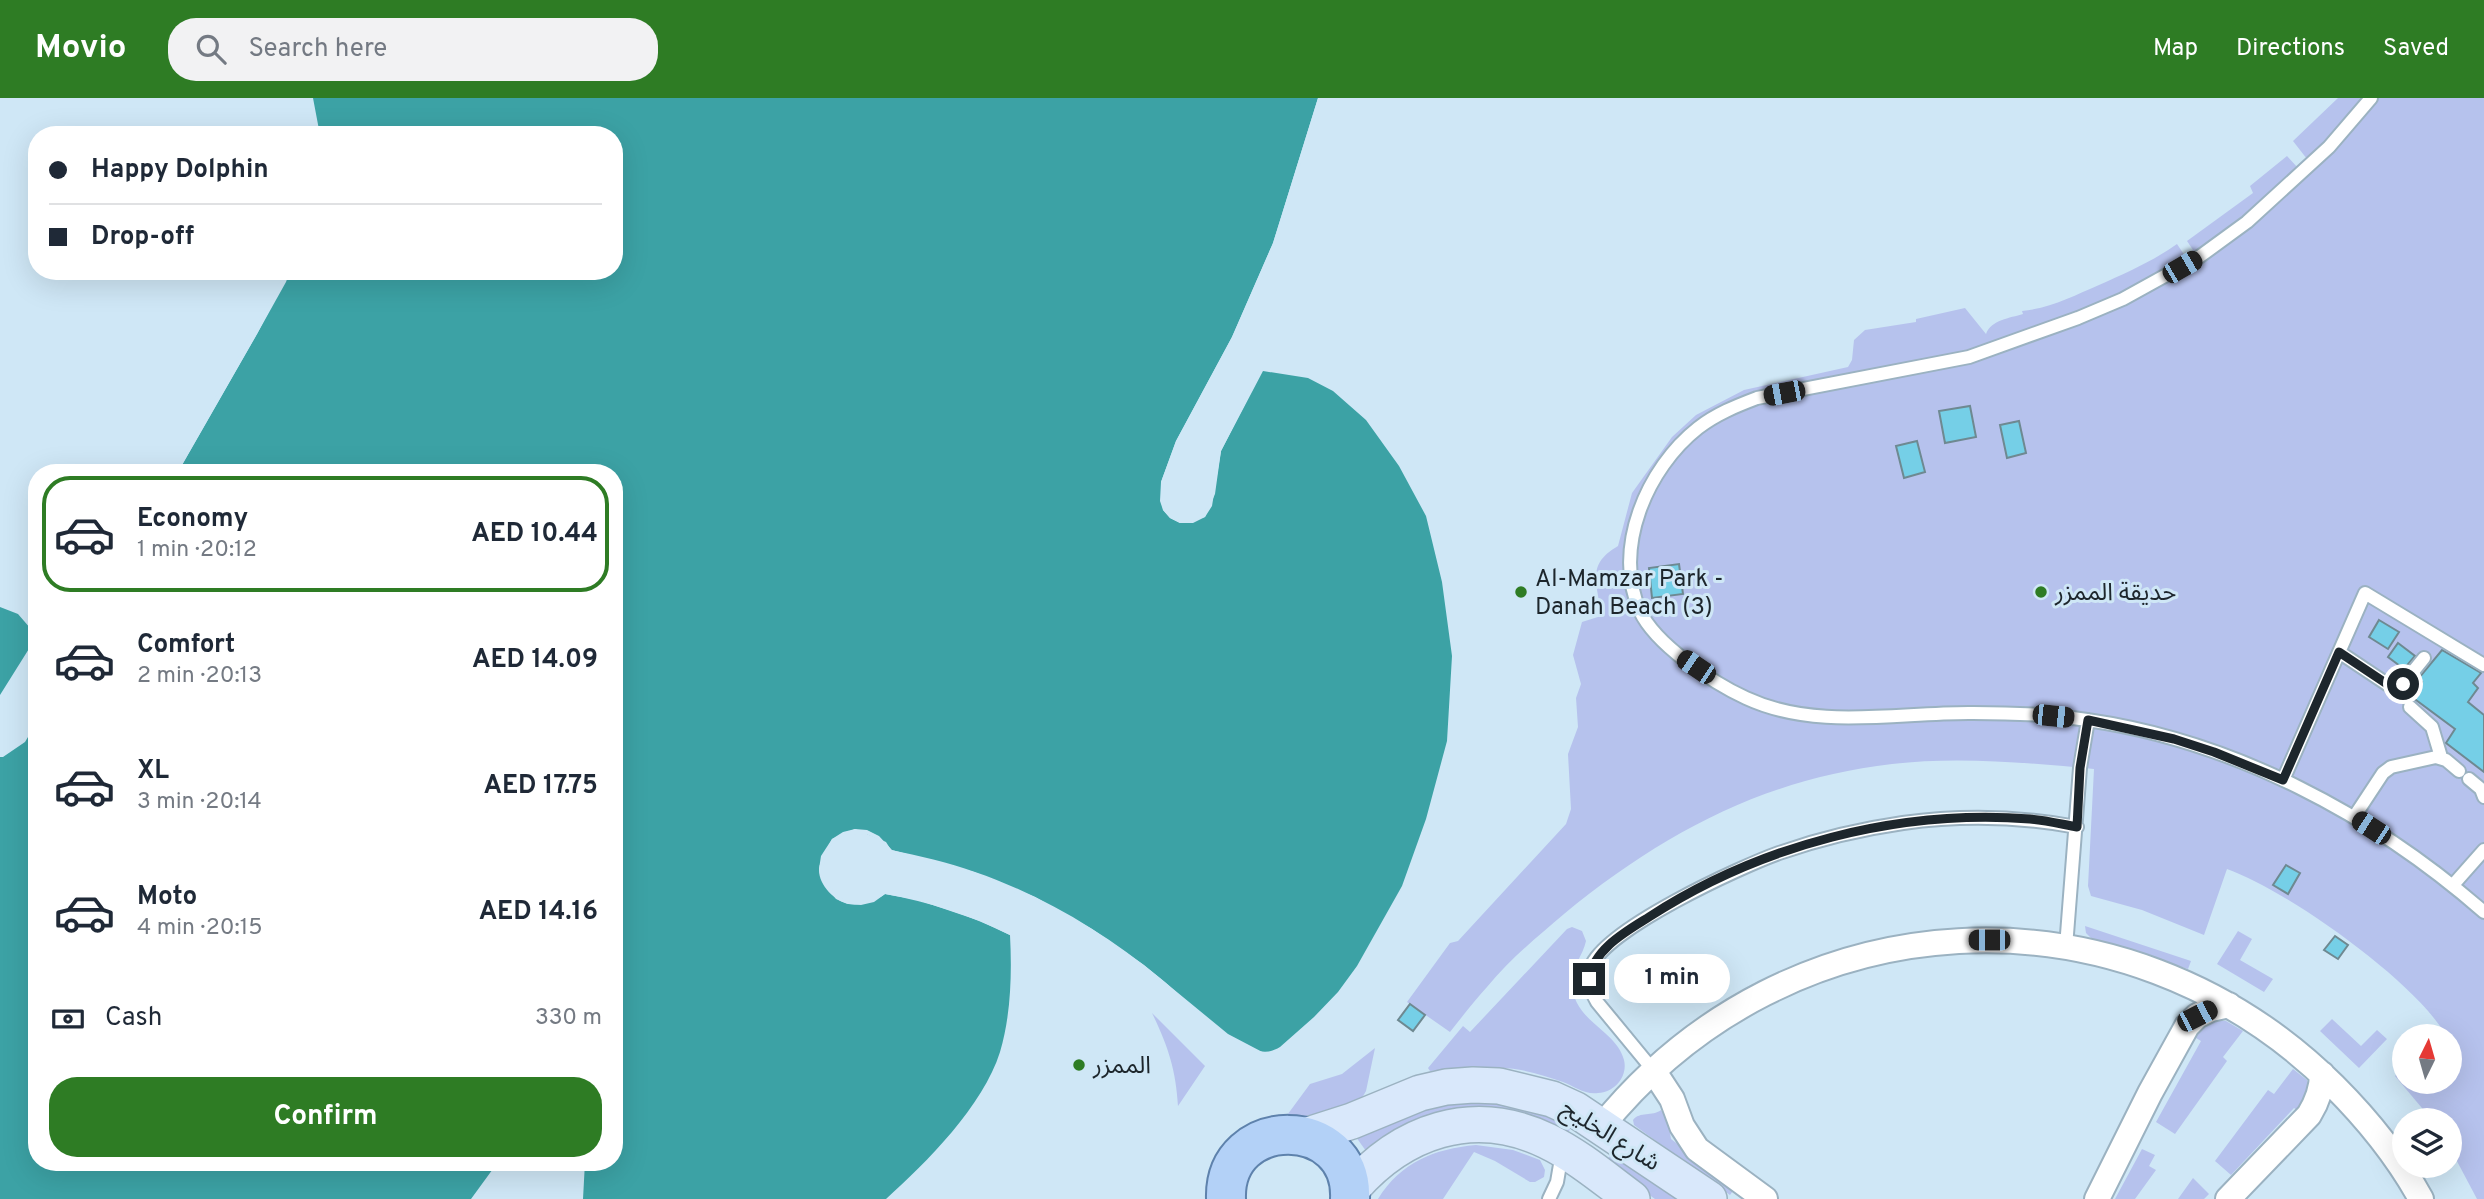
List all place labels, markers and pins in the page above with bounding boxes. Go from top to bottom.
place label: Al-Mamzar Park - Danah Beach (3) [1535,565,1724,623]
place label: حديقة الممزر [2054,579,2176,609]
marker: Al-Mamzar Park - Danah Beach (3) [1513,584,1529,600]
marker: حديقة الممزر [2033,584,2049,600]
place label: الممزر [1092,1052,1151,1082]
marker: الممزر [1071,1057,1087,1073]

